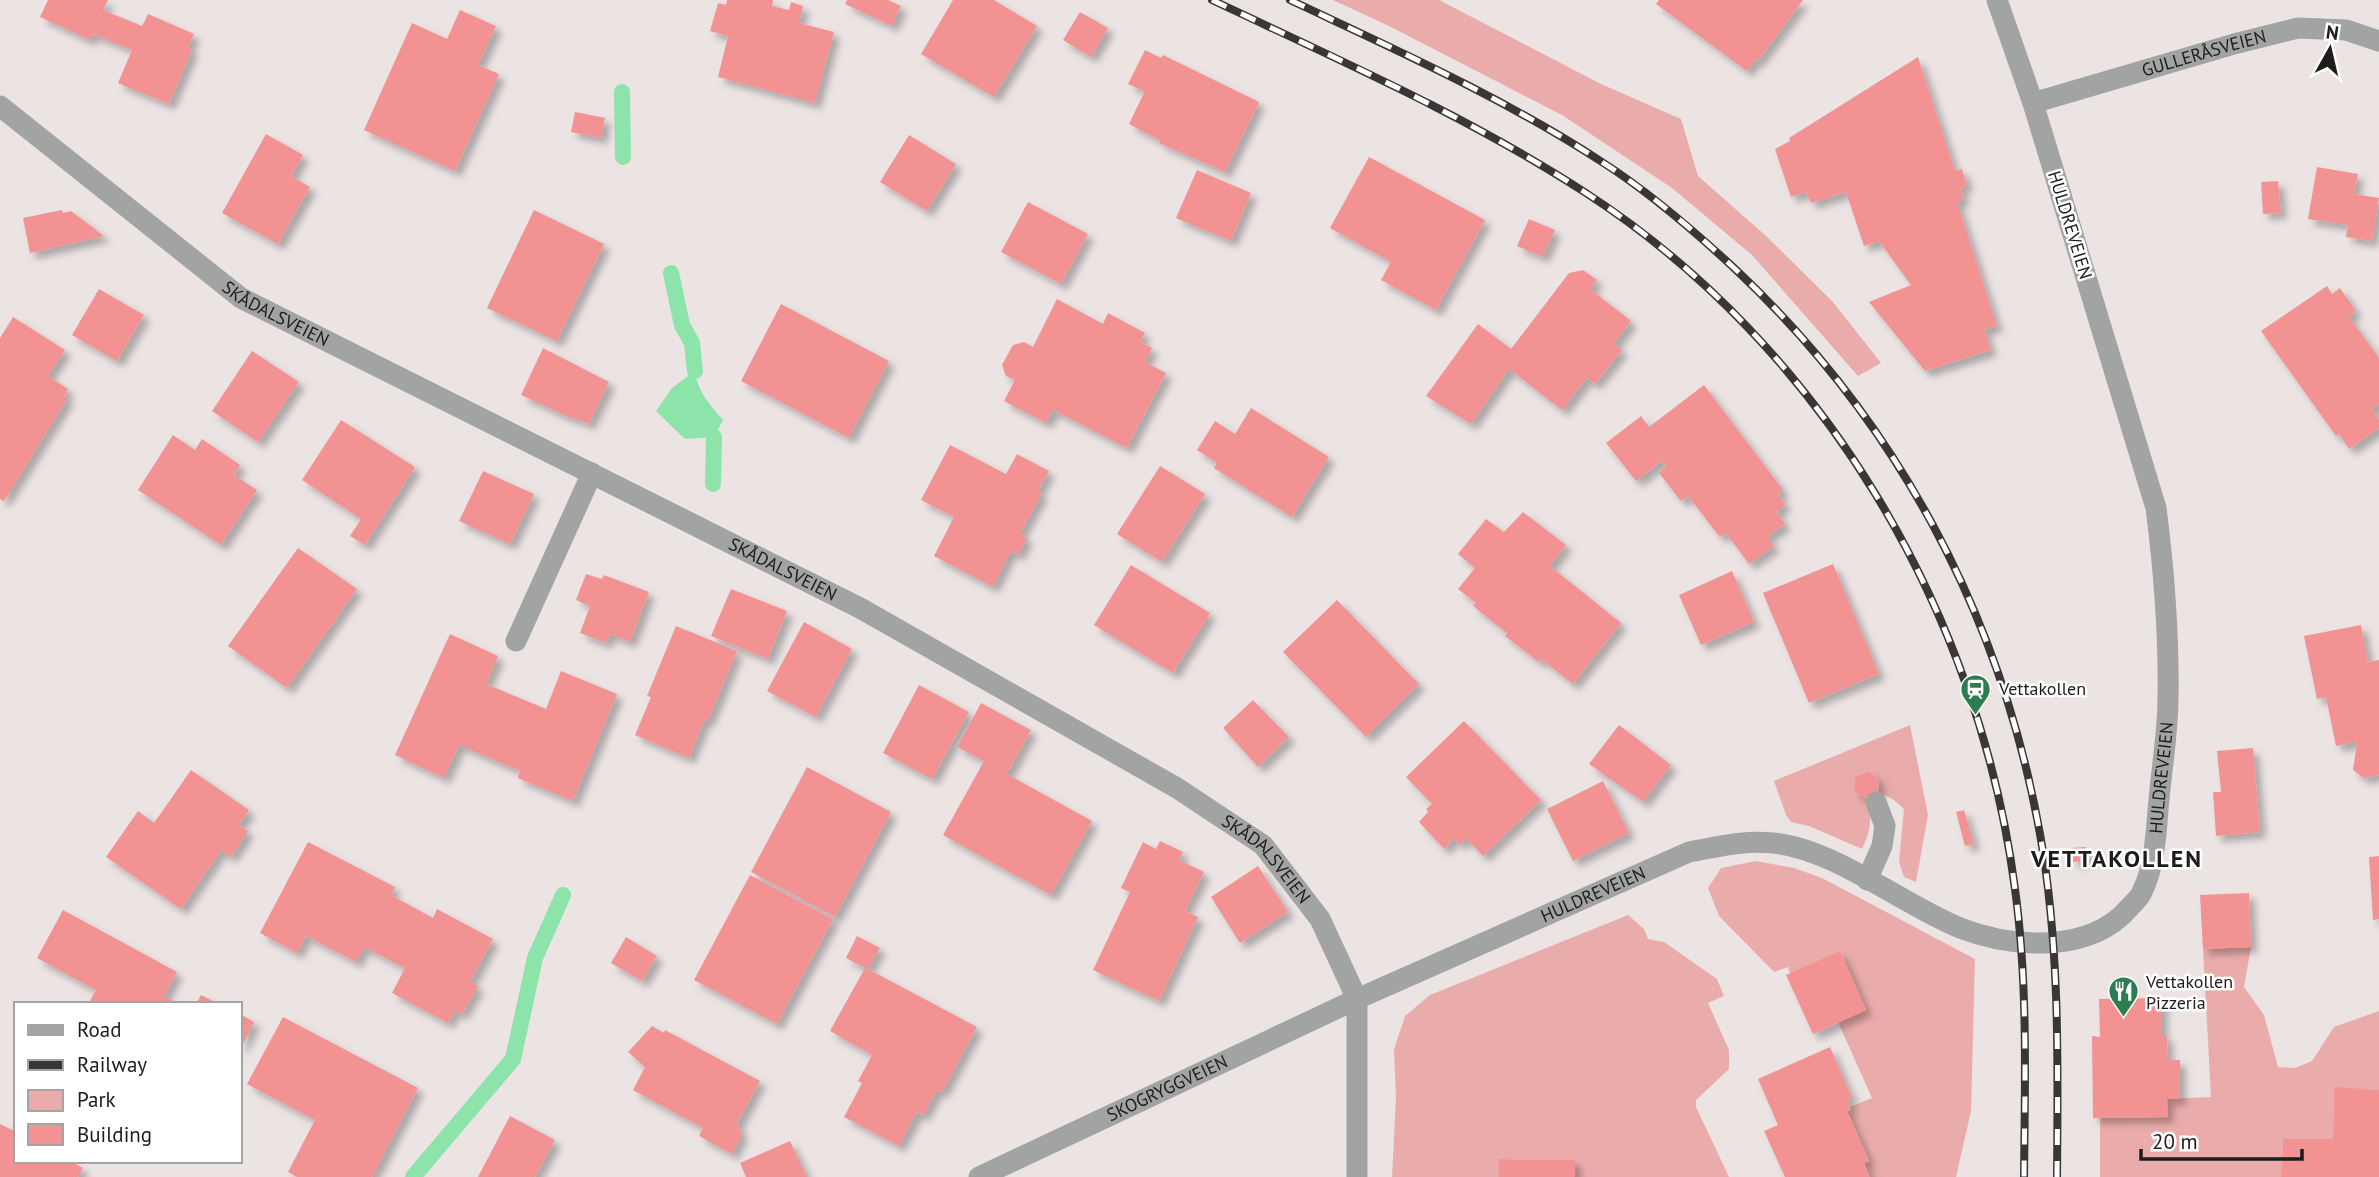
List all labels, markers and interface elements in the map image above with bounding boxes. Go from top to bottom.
north arrow [2295,14,2365,84]
text: N [2325,19,2340,45]
street label: GULLERÅSVEIEN [2139,24,2268,81]
street label: HULDREVEIEN [2043,168,2098,282]
street label: SKÅDALSVEIEN [218,275,333,351]
street label: SKÅDALSVEIEN [725,532,841,606]
station icon: Vettakollen [1959,672,1993,716]
place label: Vettakollen [1998,677,2086,700]
street label: HULDREVEIEN [2144,721,2178,834]
street label: SKÅDALSVEIEN [1218,809,1316,908]
district label: VETTAKOLLEN [2030,843,2203,874]
street label: HULDREVEIEN [1537,861,1649,927]
place label: Vettakollen Pizzeria [2145,970,2233,1014]
restaurant icon: Vettakollen Pizzeria [2106,975,2140,1019]
legend [14,1002,242,1163]
text: Road [77,1016,121,1043]
street label: SKOGRYGGVEIEN [1103,1050,1231,1126]
text: Railway [77,1051,147,1078]
text: Park [77,1086,116,1113]
scale bar [2141,1118,2302,1162]
text: Building [77,1121,152,1148]
text: 20 m [2152,1128,2198,1155]

